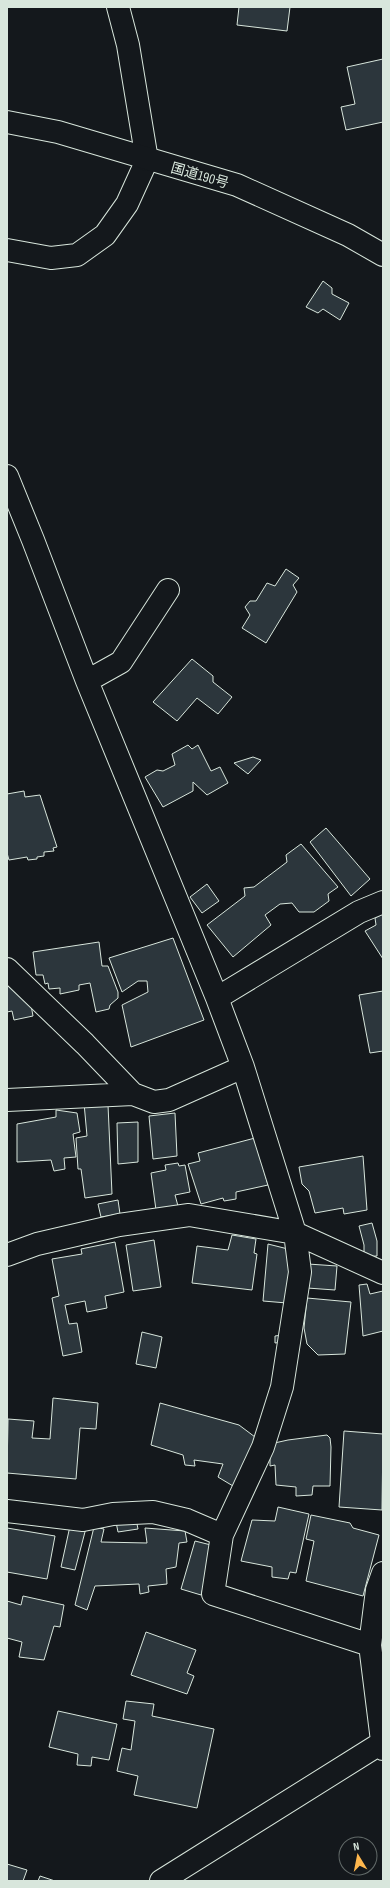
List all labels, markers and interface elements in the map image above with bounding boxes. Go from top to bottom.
street label: 国道190号 [169,159,231,192]
north arrow [338,1836,378,1876]
text: N [352,1840,360,1854]

